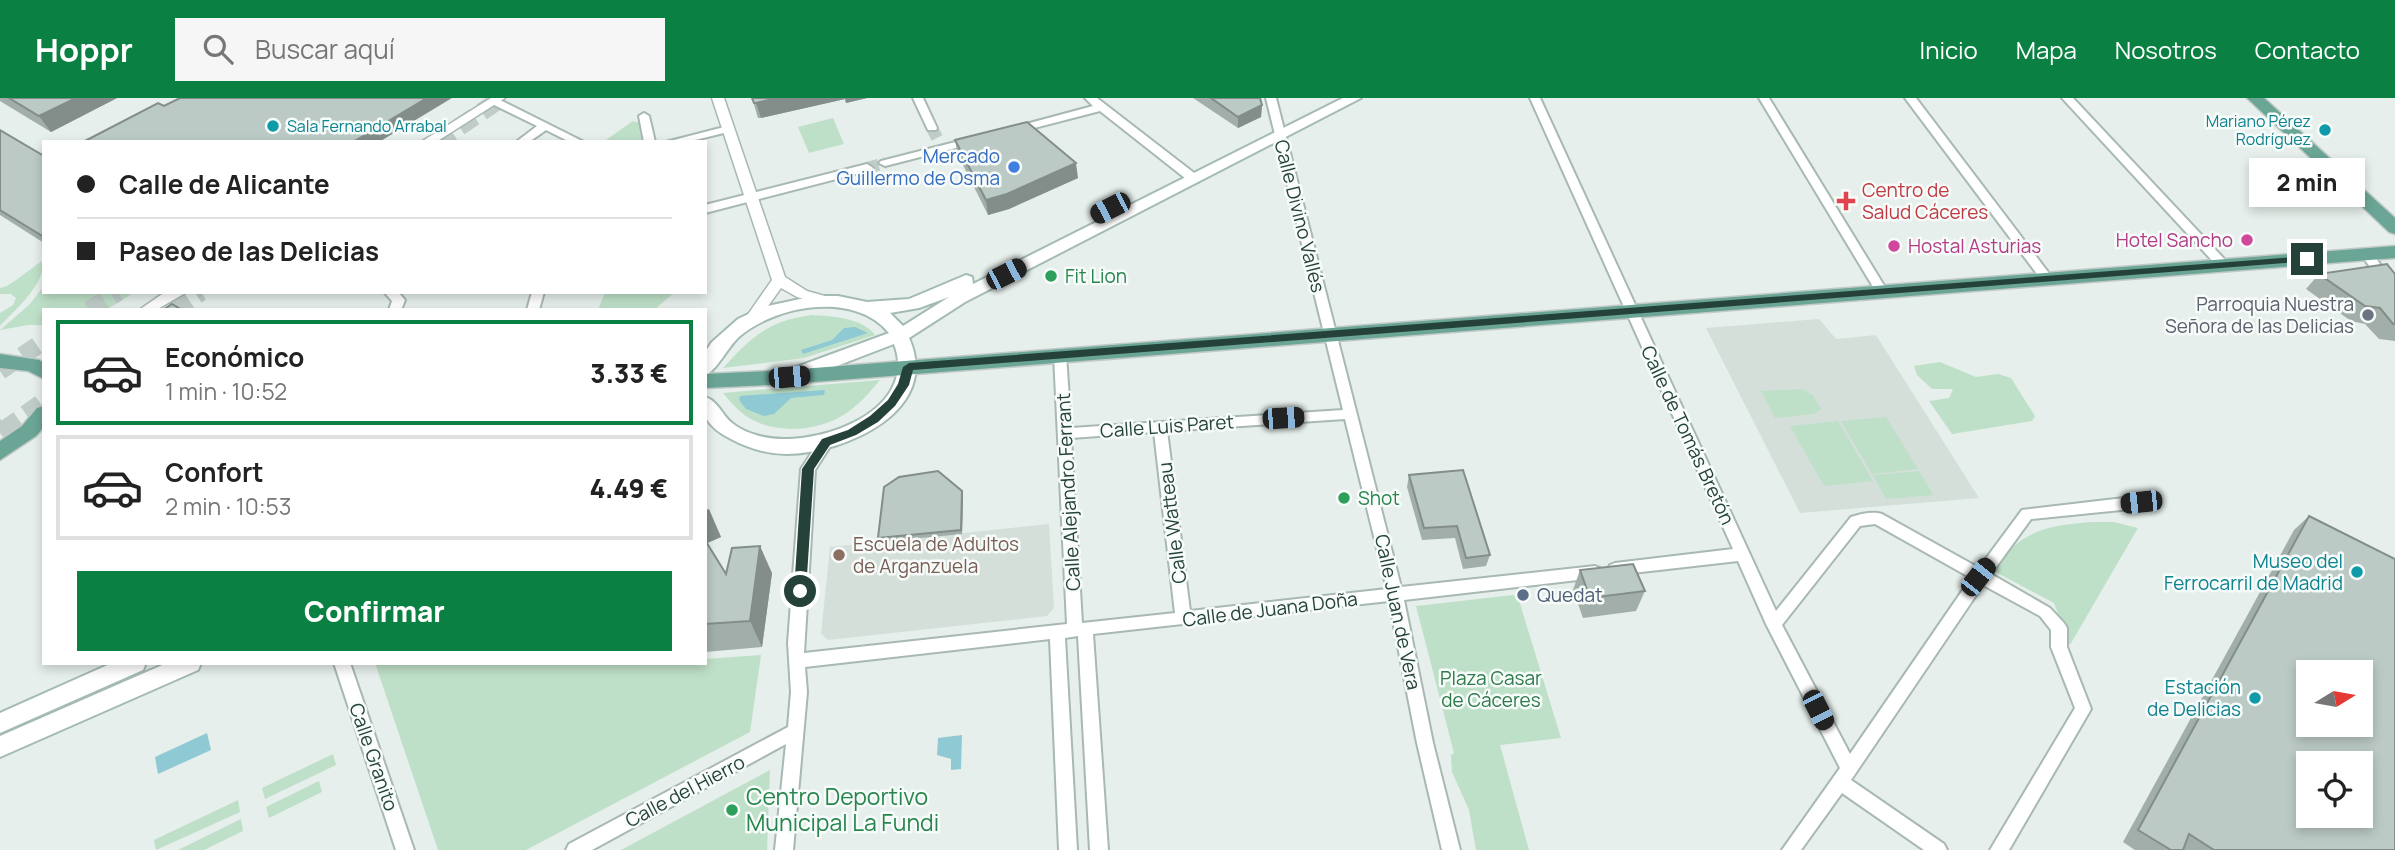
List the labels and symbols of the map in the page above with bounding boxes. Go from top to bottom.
place label: Mariano Pérez Rodríguez [2206,110,2311,150]
place label: Sala Fernando Arrabal [287,115,447,137]
marker: Sala Fernando Arrabal [265,118,281,134]
marker: Mariano Pérez Rodríguez [2317,122,2333,138]
street label: Calle Divino Vallés [1268,137,1332,295]
place label: Mercado Guillermo de Osma [836,143,1000,191]
callout: 2 min [2249,158,2365,206]
marker: Mercado Guillermo de Osma [1006,159,1022,175]
place label: Centro de Salud Cáceres [1862,177,1988,225]
car [1087,189,1134,227]
marker: Centro de Salud Cáceres [1836,191,1856,211]
place label: Hotel Sancho [2116,227,2233,253]
marker: Hotel Sancho [2239,232,2255,248]
place label: Hostal Asturias [1908,233,2041,259]
marker: Hostal Asturias [1886,238,1902,254]
route end [2291,243,2323,275]
car [983,255,1030,293]
place label: Fit Lion [1065,263,1127,289]
marker: Fit Lion [1043,268,1059,284]
place label: Parroquia Nuestra Señora de las Delicias [2165,291,2354,339]
marker: Parroquia Nuestra Señora de las Delicias [2360,307,2376,323]
street label: Calle de Tomás Bretón [1635,341,1741,529]
car [768,365,811,389]
street label: Calle Alejandro Ferrant [1050,392,1086,592]
car [1262,406,1305,430]
street label: Calle Luis Paret [1099,408,1235,444]
street label: Calle Watteau [1152,461,1192,585]
place label: Shot [1358,485,1400,511]
car [2120,489,2163,515]
marker: Shot [1336,490,1352,506]
place label: Escuela de Adultos de Arganzuela [853,531,1019,579]
street label: Calle Juan de Vera [1369,532,1427,692]
marker: Escuela de Adultos de Arganzuela [831,547,847,563]
place label: Museo del Ferrocarril de Madrid [2164,548,2343,596]
car [1957,554,2000,600]
marker: Museo del Ferrocarril de Madrid [2349,564,2365,580]
route start [784,575,816,607]
place label: Quedat [1537,582,1603,608]
street label: Calle de Juana Doña [1181,585,1359,633]
marker: Quedat [1515,587,1531,603]
north arrow [2296,660,2373,737]
park label: Plaza Casar de Cáceres [1440,665,1542,713]
place label: Estación de Delicias [2147,674,2241,722]
car [1800,687,1837,733]
marker: Estación de Delicias [2247,690,2263,706]
street label: Calle Granito [343,700,405,814]
street label: Calle del Hierro [621,749,749,833]
place label: Centro Deportivo Municipal La Fundi [746,780,939,838]
marker: Centro Deportivo Municipal La Fundi [724,802,740,818]

